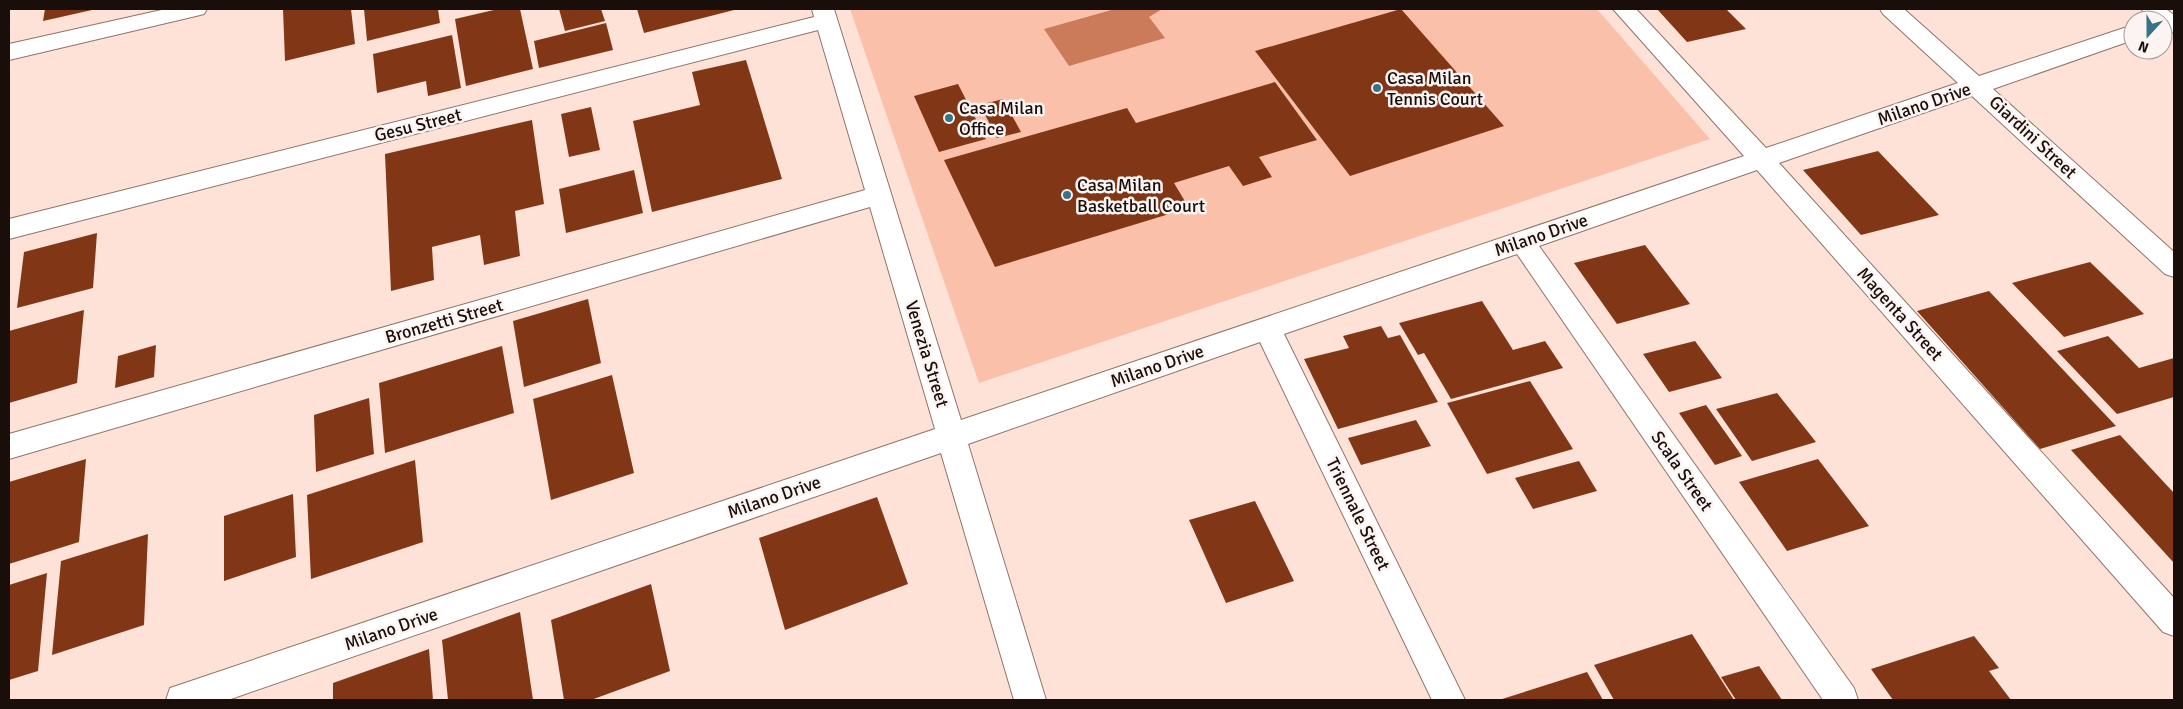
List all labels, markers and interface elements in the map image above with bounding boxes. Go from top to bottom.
north arrow [2123,10,2173,60]
text: N [2136,37,2151,56]
place label: Casa Milan Tennis Court [1387,67,1483,110]
street label: Milano Drive [1874,78,1974,130]
marker: Casa Milan Tennis Court [1371,82,1383,94]
street label: Giardini Street [1985,91,2081,183]
place label: Casa Milan Office [959,97,1044,140]
street label: Gesu Street [372,104,464,146]
marker: Casa Milan Office [943,112,955,124]
place label: Casa Milan Basketball Court [1077,174,1205,217]
marker: Casa Milan Basketball Court [1061,189,1073,201]
street label: Milano Drive [1491,209,1591,261]
street label: Magenta Street [1852,263,1948,365]
street label: Bronzetti Street [383,294,505,348]
street label: Venezia Street [900,298,954,410]
street label: Milano Drive [1107,340,1207,392]
street label: Scala Street [1646,427,1718,515]
street label: Triennale Street [1321,454,1395,574]
street label: Milano Drive [724,471,824,523]
street label: Milano Drive [341,603,441,655]

